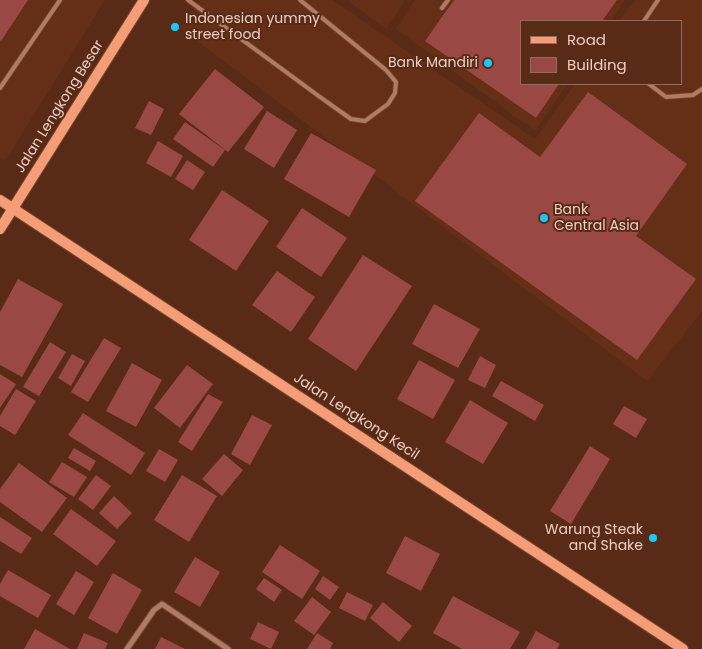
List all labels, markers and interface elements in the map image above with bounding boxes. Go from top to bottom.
place label: Indonesian yummy street food [185,11,320,44]
legend [520,20,682,85]
marker: Indonesian yummy street food [169,21,181,33]
text: Road [567,29,606,50]
street label: Jalan Lengkong Besar [12,38,108,176]
text: Building [567,54,627,75]
place label: Bank Mandiri [388,55,478,71]
marker: Bank Mandiri [482,57,494,69]
place label: Bank Central Asia [554,202,639,234]
marker: Bank Central Asia [538,212,550,224]
street label: Jalan Lengkong Kecil [290,370,422,464]
place label: Warung Steak and Shake [545,522,643,554]
marker: Warung Steak and Shake [647,532,659,544]

